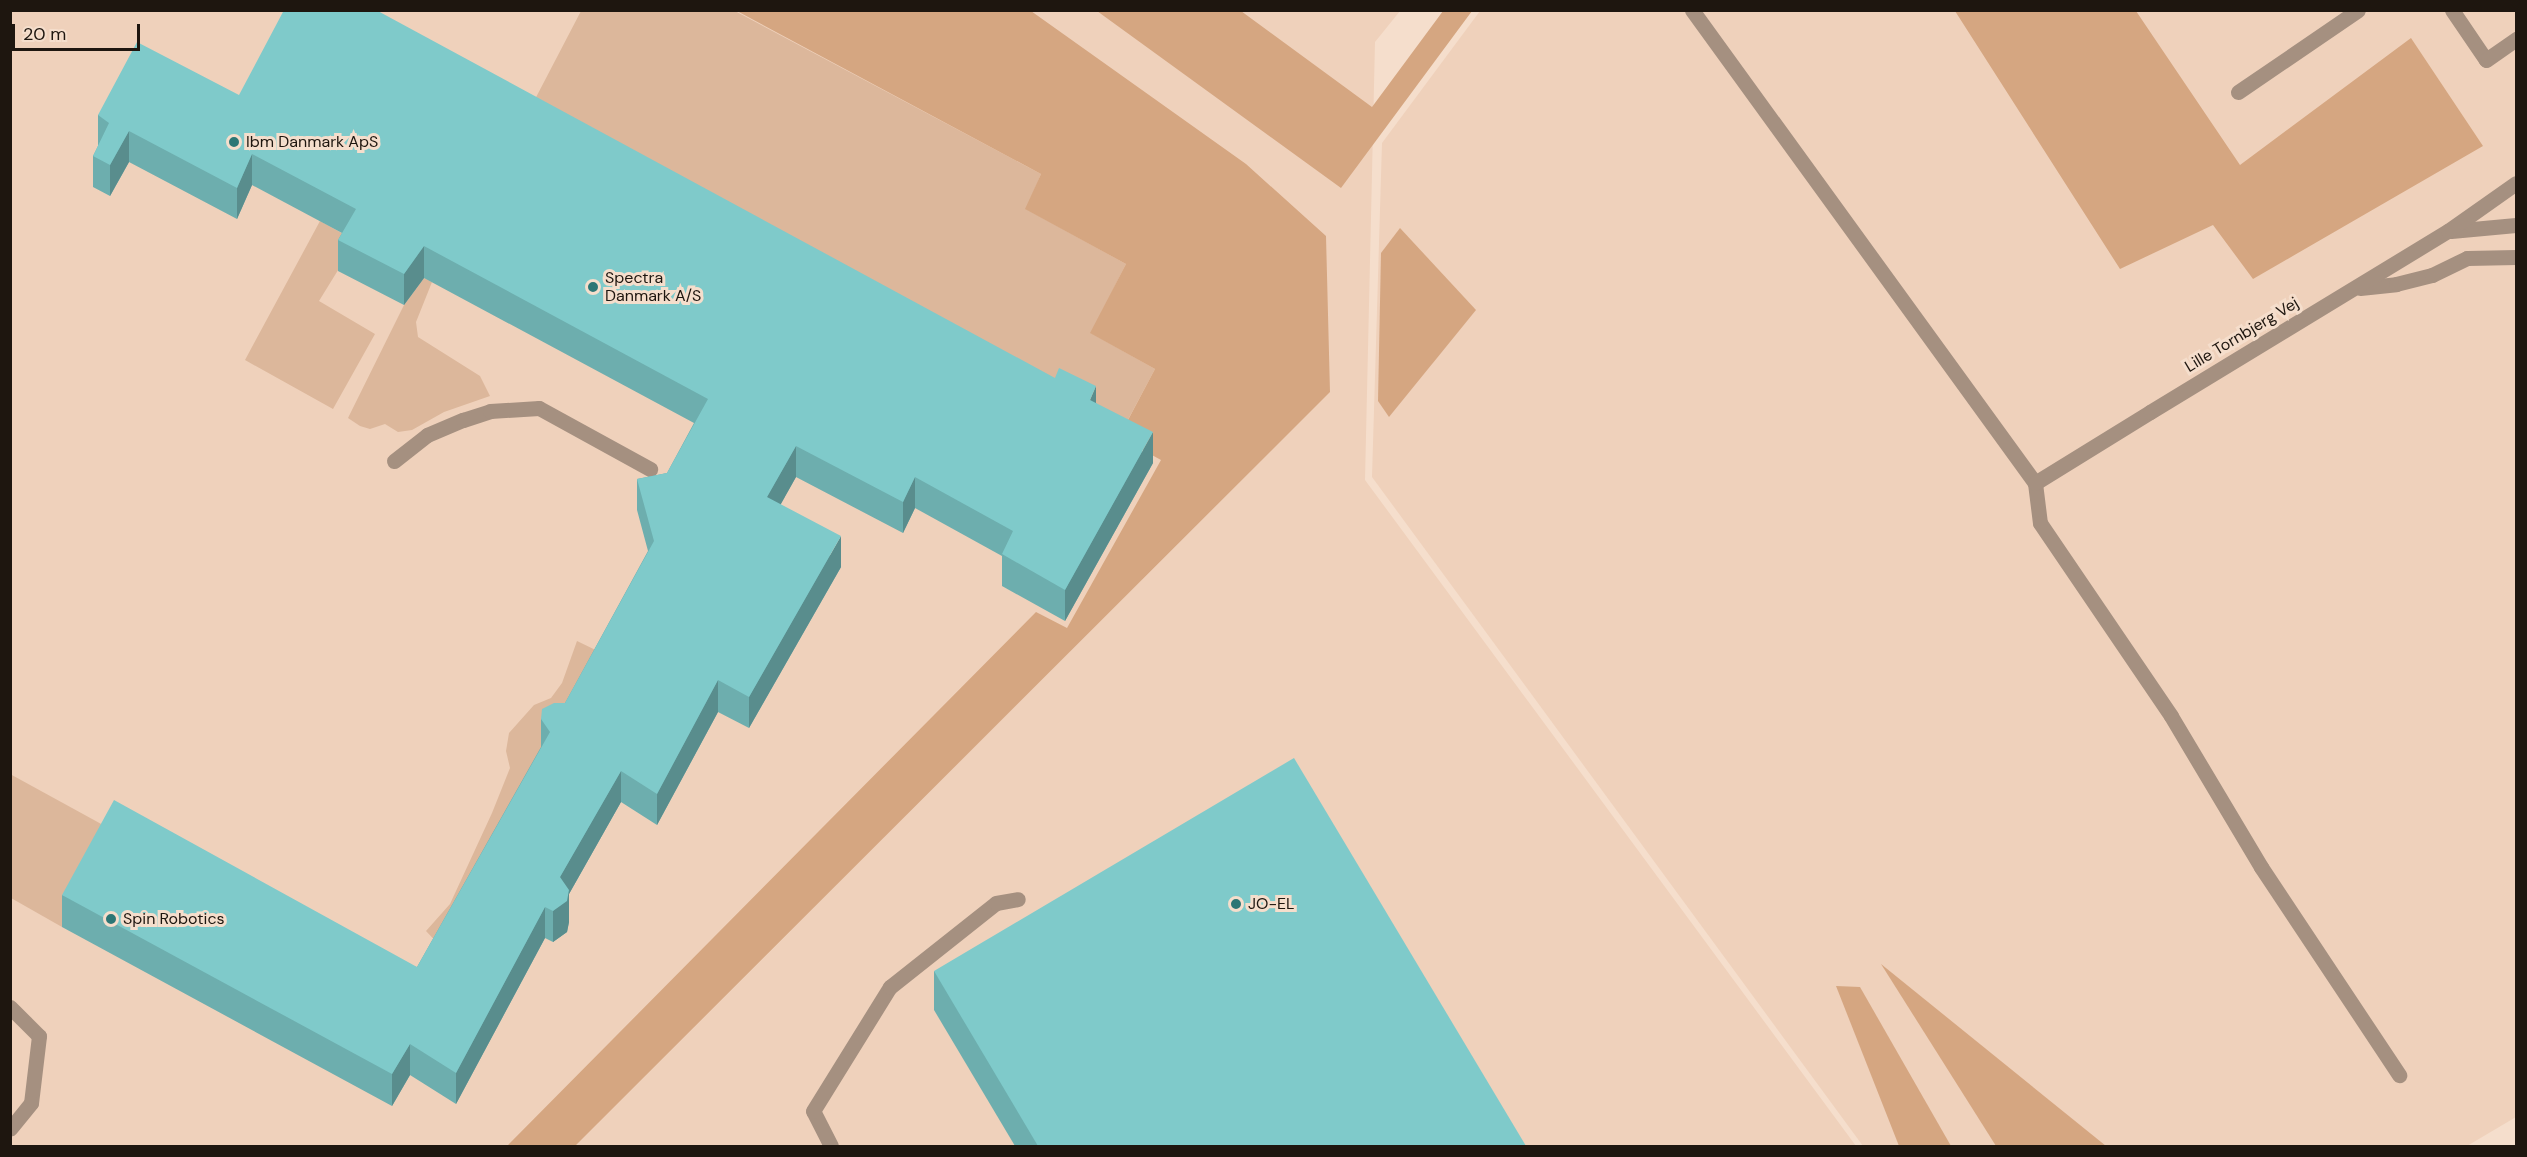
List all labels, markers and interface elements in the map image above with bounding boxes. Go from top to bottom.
scale bar [15,12,142,50]
text: 20 m [23,22,66,46]
place label: Ibm Danmark ApS [246,132,378,152]
marker: Ibm Danmark ApS [227,135,241,149]
place label: Spectra Danmark A/S [605,268,701,306]
marker: Spectra Danmark A/S [586,280,600,294]
street label: Lille Tornbjerg Vej [2182,293,2302,377]
place label: JO-EL [1248,894,1295,914]
marker: JO-EL [1229,897,1243,911]
place label: Spin Robotics [123,909,225,929]
marker: Spin Robotics [104,912,118,926]

